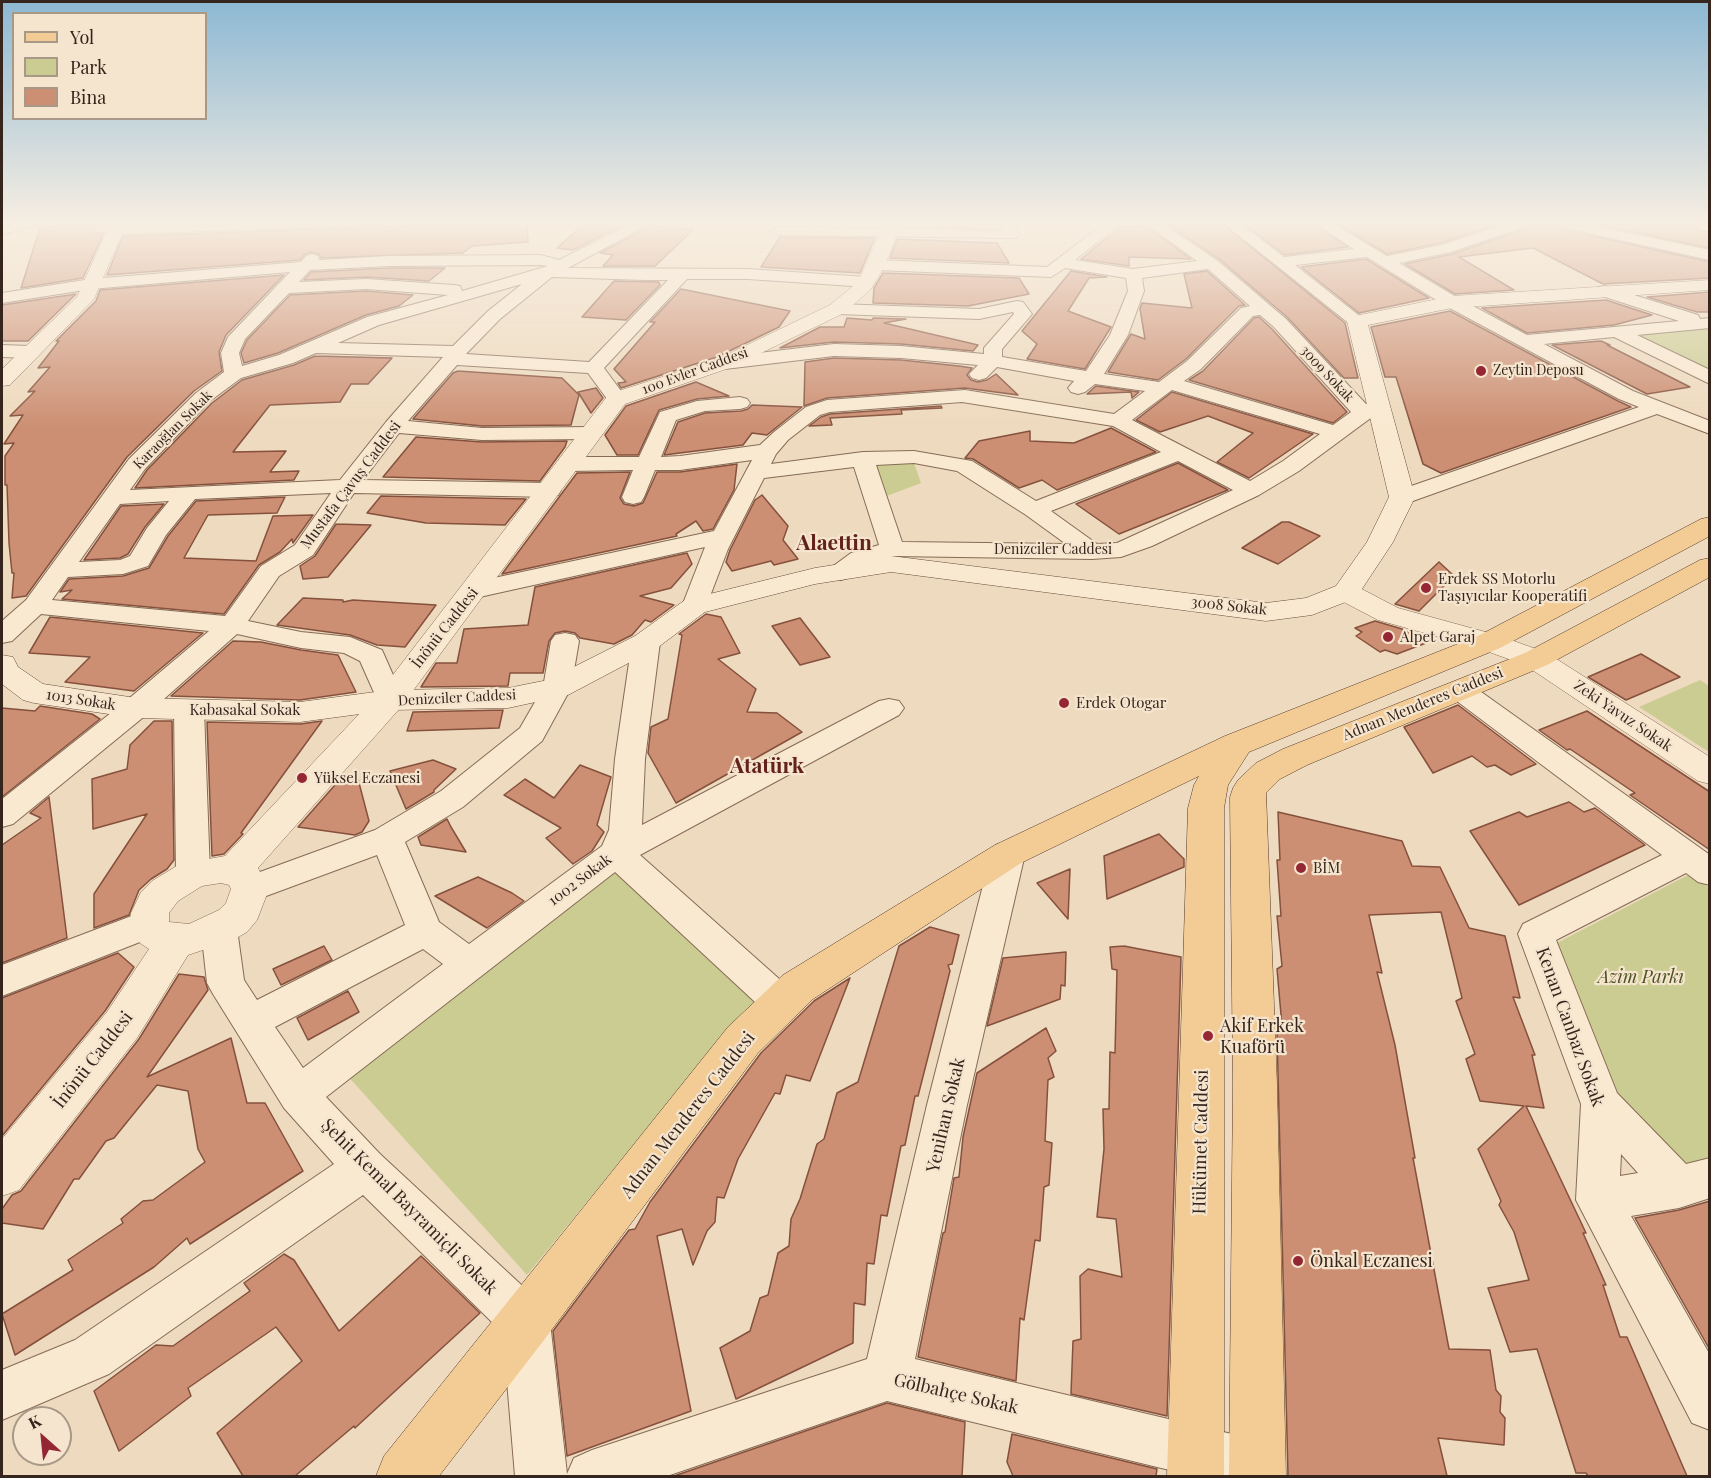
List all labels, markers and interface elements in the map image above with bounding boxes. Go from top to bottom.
legend [12,12,207,120]
text: Yol [70,25,94,49]
text: Park [70,55,107,79]
text: Bina [70,85,106,109]
street label: 3009 Sokak [1297,342,1357,406]
street label: 100 Evler Caddesi [640,344,750,398]
place label: Zeytin Deposu [1493,363,1584,379]
marker: Zeytin Deposu [1474,364,1488,378]
street label: Karaoğlan Sokak [130,387,216,473]
street label: Mustafa Çavuş Caddesi [297,418,405,552]
district label: Alaettin [796,530,872,556]
street label: Denizciler Caddesi [994,542,1112,558]
place label: Erdek SS Motorlu Taşıyıcılar Kooperatifi [1438,570,1587,605]
marker: Erdek SS Motorlu Taşıyıcılar Kooperatifi [1419,581,1433,595]
street label: İnönü Caddesi [408,584,482,672]
street label: 3008 Sokak [1190,593,1268,619]
place label: Alpet Garaj [1400,628,1475,646]
marker: Alpet Garaj [1381,630,1395,644]
street label: Adnan Menderes Caddesi [1340,664,1506,744]
street label: Zeki Yavuz Sokak [1570,676,1676,756]
street label: 1013 Sokak [45,686,117,714]
street label: Denizciler Caddesi [398,687,516,709]
place label: Erdek Otogar [1076,694,1166,712]
marker: Erdek Otogar [1057,696,1071,710]
street label: Kabasakal Sokak [190,701,300,719]
district label: Atatürk [730,753,804,779]
place label: Yüksel Eczanesi [314,769,420,787]
marker: Yüksel Eczanesi [295,771,309,785]
street label: 1002 Sokak [545,850,615,910]
place label: BİM [1313,859,1340,877]
marker: BİM [1294,861,1308,875]
street label: Kenan Canbaz Sokak [1531,944,1609,1110]
park label: Azim Parkı [1598,966,1684,988]
street label: İnönü Caddesi [48,1007,138,1113]
place label: Akif Erkek Kuaförü [1220,1015,1304,1058]
street label: Adnan Menderes Caddesi [616,1027,760,1203]
marker: Akif Erkek Kuaförü [1201,1029,1215,1043]
street label: Yenihan Sokak [922,1055,970,1175]
street label: Hükümet Caddesi [1189,1069,1213,1215]
street label: Şehit Kemal Bayramiçli Sokak [316,1114,502,1300]
place label: Önkal Eczanesi [1310,1250,1433,1272]
marker: Önkal Eczanesi [1291,1254,1305,1268]
street label: Gölbahçe Sokak [891,1369,1021,1419]
north arrow [12,1406,72,1466]
text: K [25,1409,44,1433]

